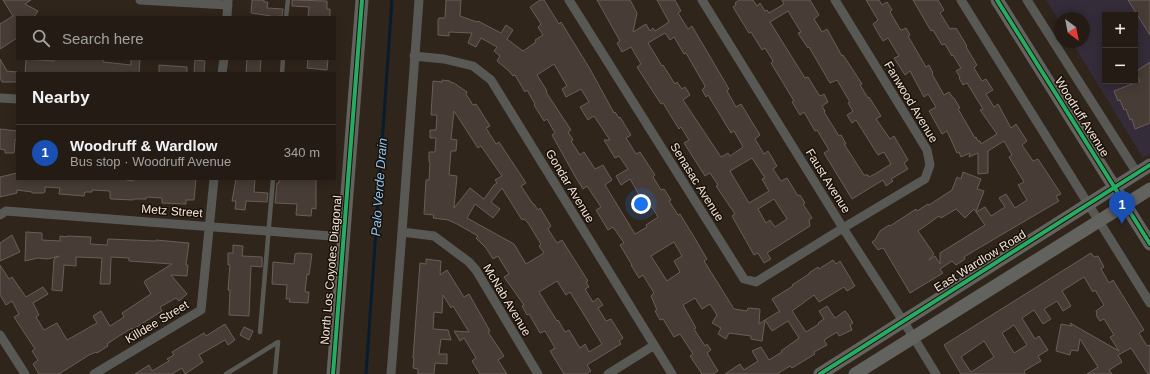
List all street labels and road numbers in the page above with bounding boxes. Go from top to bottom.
street label: Fanwood Avenue [881,59,941,146]
street label: Woodruff Avenue [1052,75,1112,160]
street label: Senasac Avenue [667,140,727,224]
street label: Faust Avenue [803,146,853,216]
street label: Gondar Avenue [543,147,598,226]
street label: North Los Coyotes Diagonal [317,195,345,345]
street label: Metz Street [141,202,204,220]
street label: East Wardlow Road [932,227,1028,295]
street label: McNab Avenue [480,262,534,339]
street label: Killdee Street [123,297,192,346]

